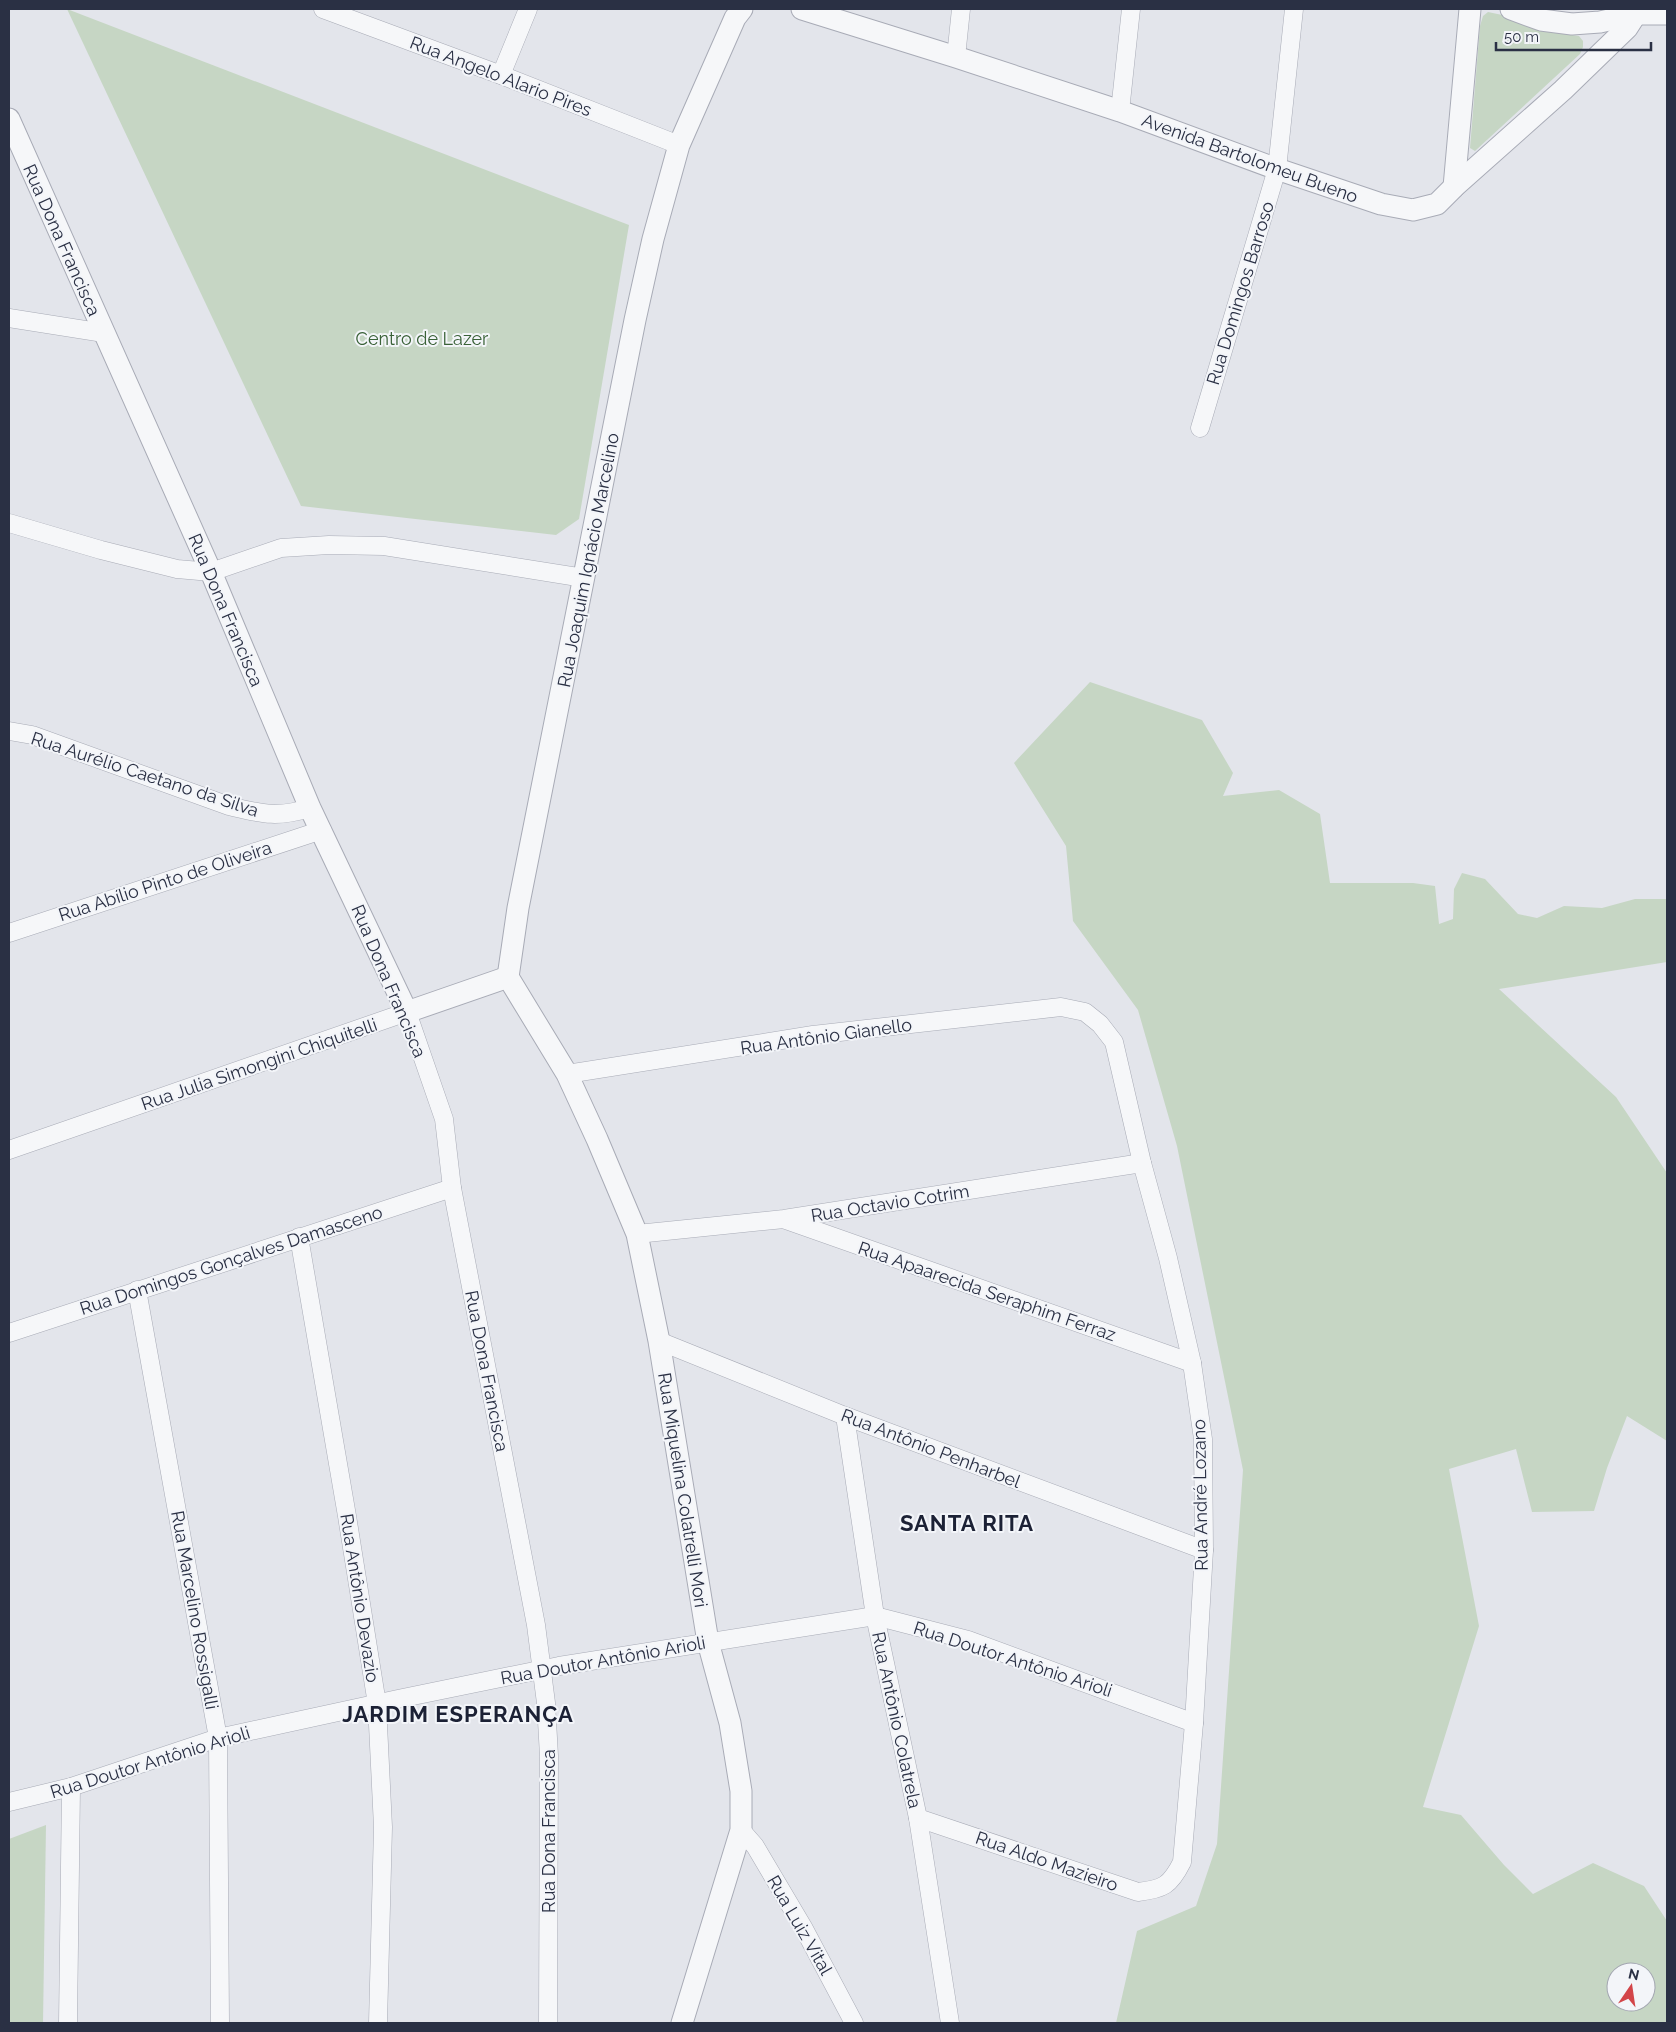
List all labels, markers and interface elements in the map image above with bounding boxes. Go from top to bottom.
scale bar [1496,20,1651,52]
text: 50 m [1504,28,1539,46]
street label: Rua Angelo Alario Pires [407,32,595,120]
street label: Avenida Bartolomeu Bueno [1139,109,1361,207]
street label: Rua Dona Francisca [19,161,105,319]
street label: Rua Domingos Barroso [1202,199,1278,387]
park label: Centro de Lazer [356,328,489,349]
street label: Rua Joaquim Ignácio Marcelino [553,431,623,689]
street label: Rua Dona Francisca [184,530,268,690]
street label: Rua Aurélio Caetano da Silva [29,727,261,821]
street label: Rua Abílio Pinto de Oliveira [56,837,274,925]
street label: Rua Dona Francisca [347,901,431,1061]
street label: Rua Julia Simongini Chiquitelli [138,1014,380,1114]
street label: Rua Antônio Gianello [739,1014,914,1058]
street label: Rua Octavio Cotrim [809,1180,971,1226]
street label: Rua Domingos Gonçalves Damasceno [77,1201,385,1319]
street label: Rua Apaarecida Seraphim Ferraz [855,1237,1119,1345]
street label: Rua Dona Francisca [461,1289,513,1453]
street label: Rua Miquelina Colatrelli Mori [654,1371,712,1609]
street label: Rua Antônio Penharbel [838,1404,1024,1492]
street label: Rua André Lozano [1188,1419,1212,1571]
street label: Rua Marcelino Rossigalli [167,1509,223,1711]
district label: SANTA RITA [900,1510,1034,1536]
street label: Rua Antônio Devazio [336,1512,384,1684]
street label: Rua Doutor Antônio Arioli [911,1617,1115,1701]
street label: Rua Antônio Colatrela [868,1630,926,1810]
street label: Rua Doutor Antônio Arioli [499,1632,707,1688]
district label: JARDIM ESPERANÇA [342,1701,574,1727]
street label: Rua Doutor Antônio Arioli [48,1722,252,1802]
street label: Rua Dona Francisca [538,1749,559,1913]
street label: Rua Aldo Mazieiro [973,1827,1121,1895]
street label: Rua Luiz Vital [763,1871,837,1979]
north arrow [1606,1962,1656,2012]
text: N [1627,1965,1641,1983]

